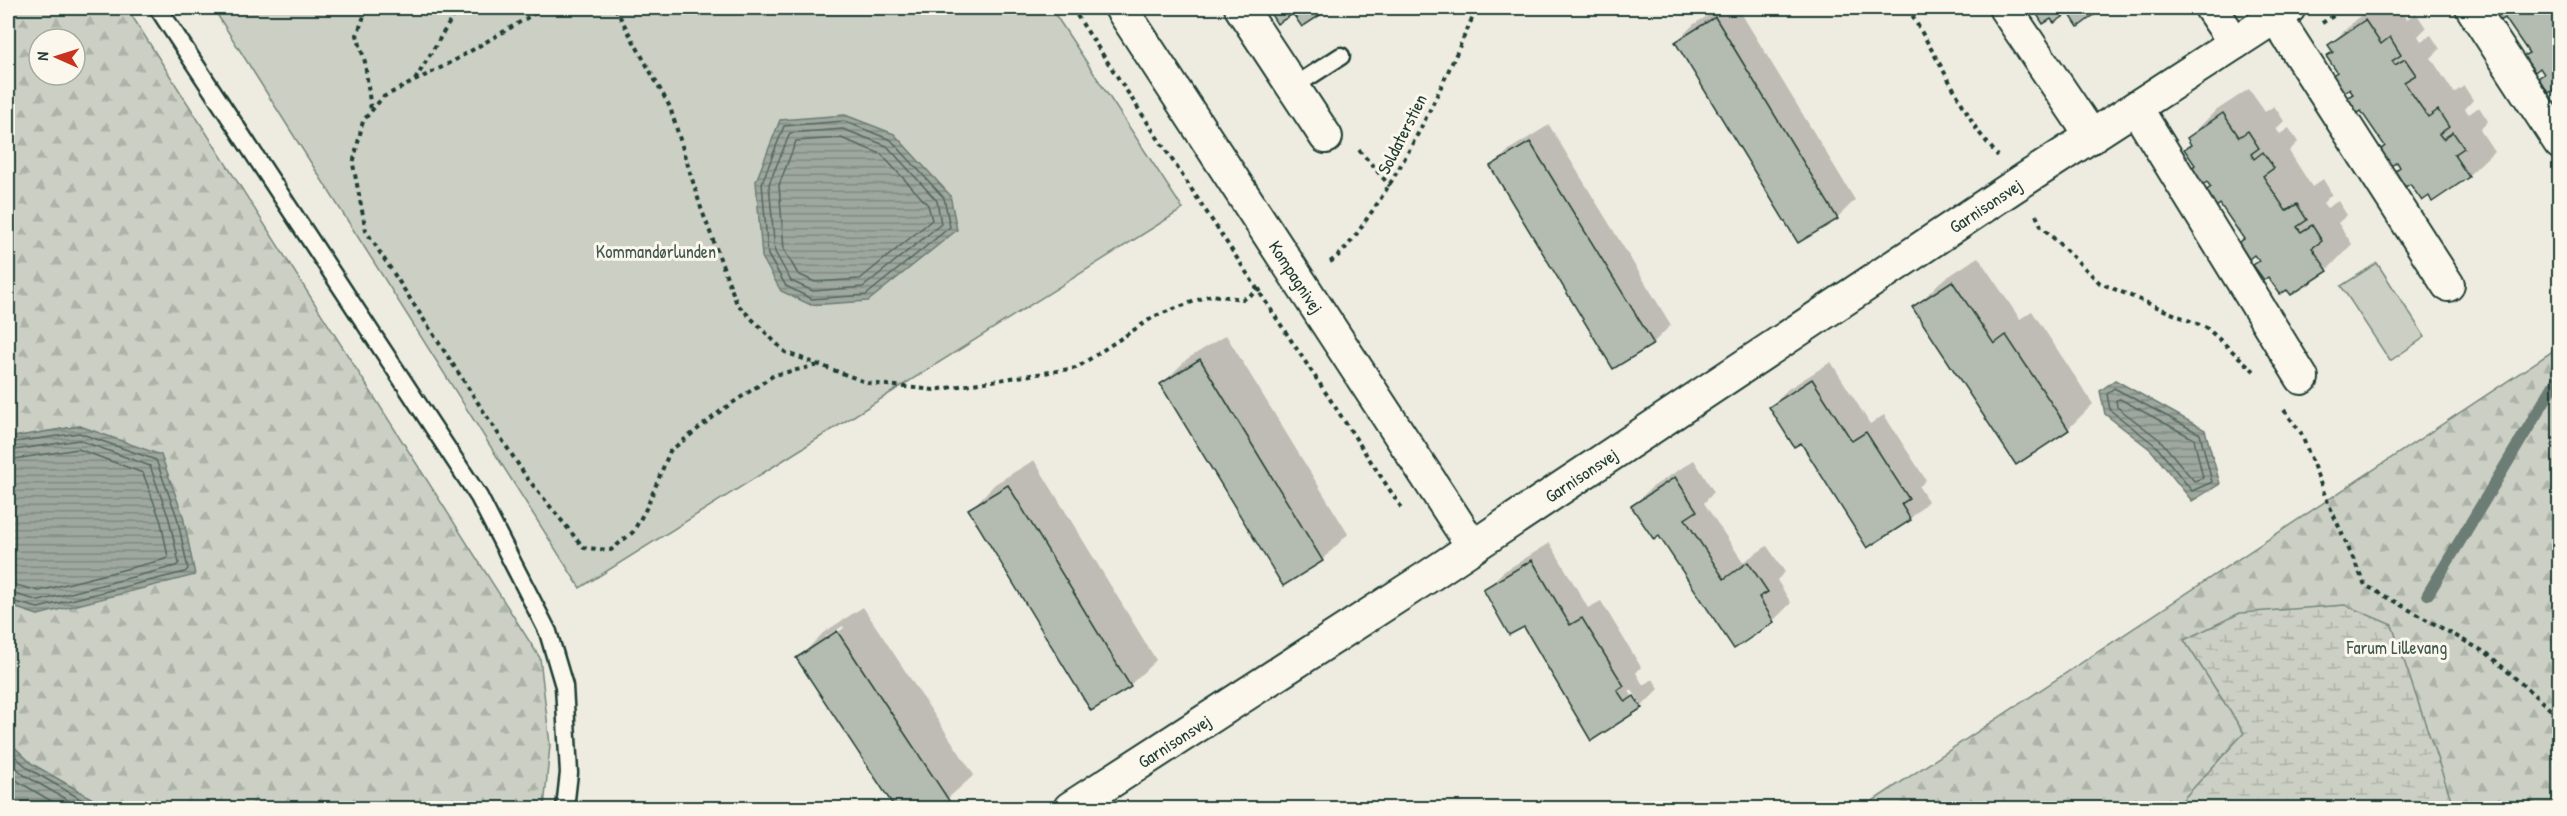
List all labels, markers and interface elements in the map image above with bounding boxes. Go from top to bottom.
north arrow [27,27,87,87]
text: N [31,51,53,61]
street label: Soldaterstien [1371,90,1433,178]
street label: Garnisonsvej [1944,172,2027,239]
street label: Kompagnivej [1263,235,1330,318]
park label: Kommandørlunden [596,239,716,264]
street label: Garnisonsvej [1540,441,1622,508]
park label: Farum Lillevang [2346,635,2447,660]
street label: Garnisonsvej [1133,708,1216,774]

